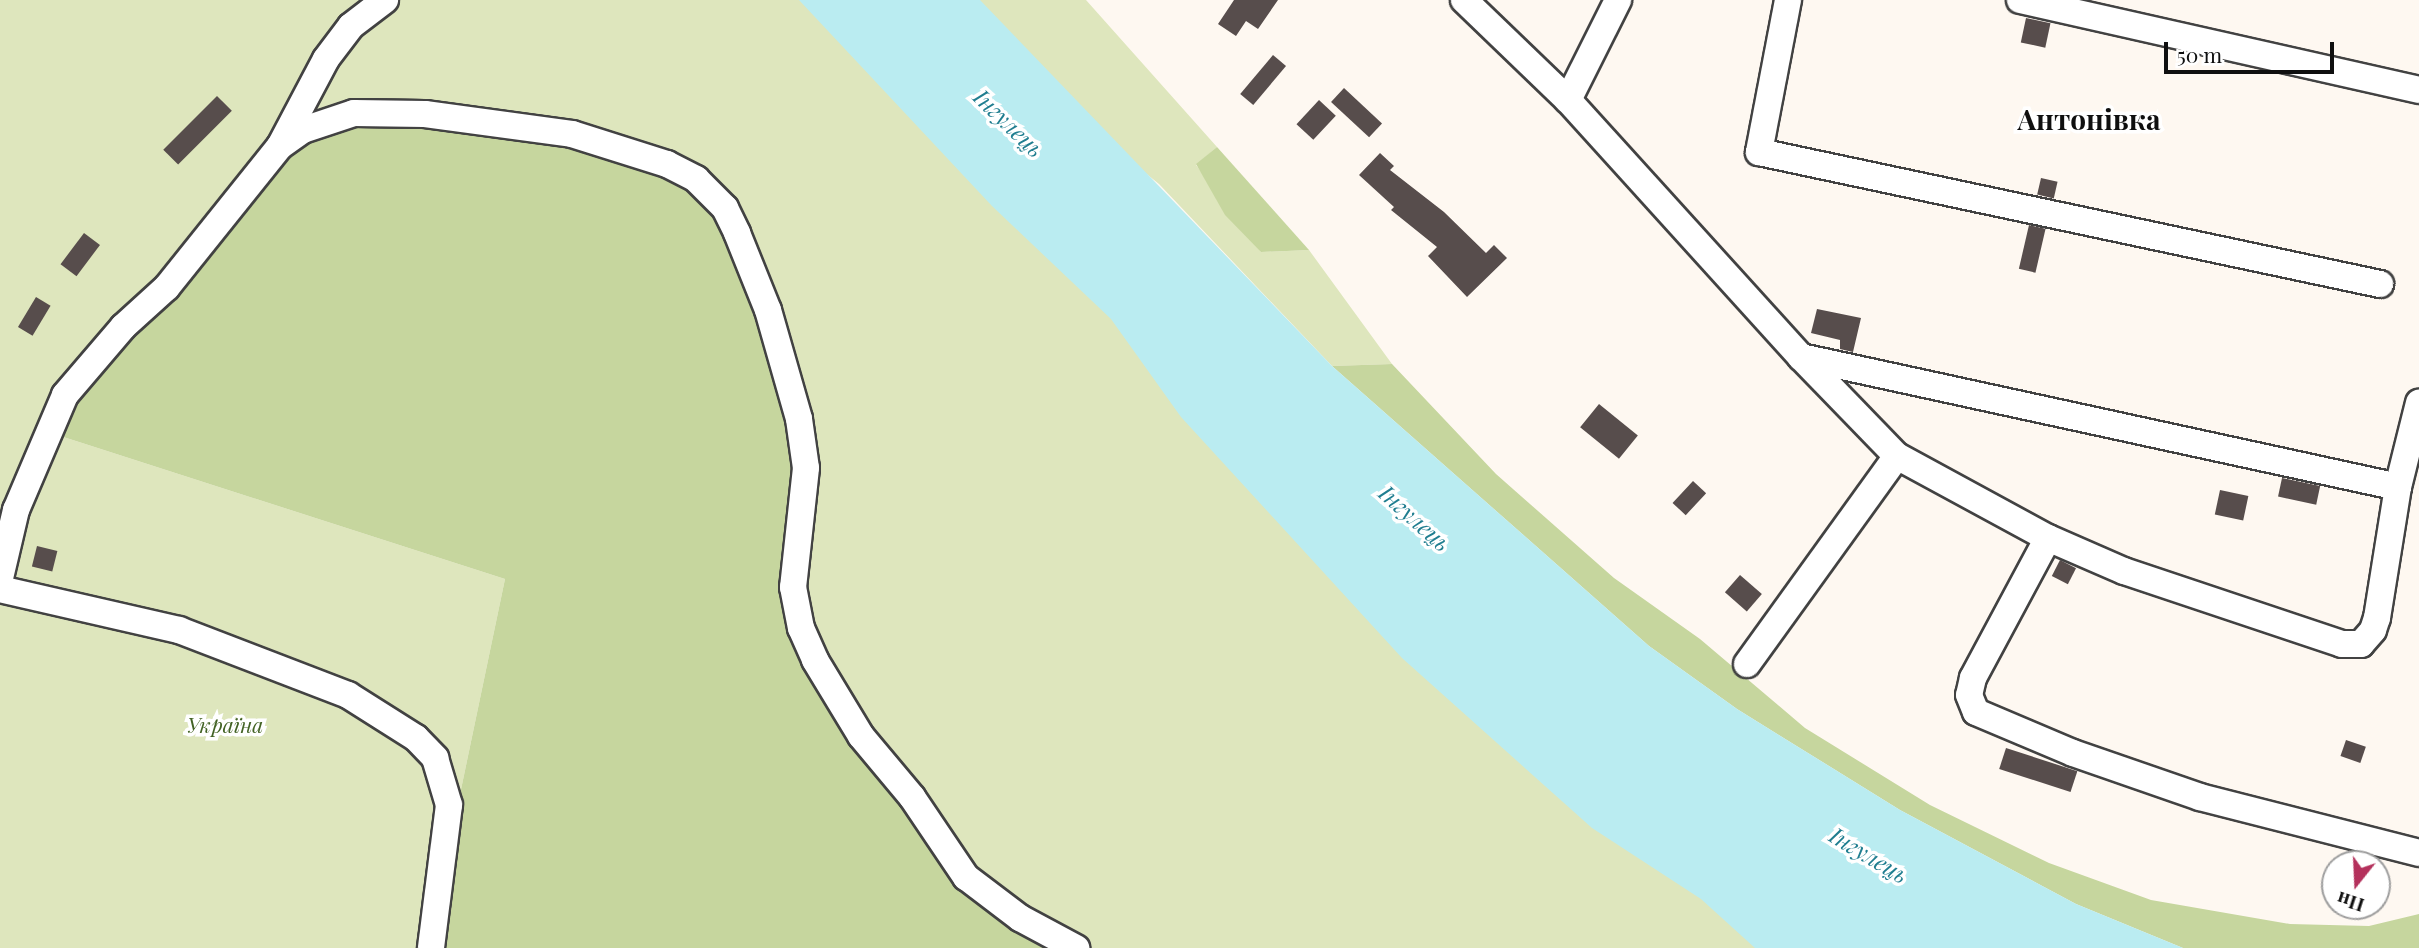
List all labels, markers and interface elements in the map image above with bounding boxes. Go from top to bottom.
scale bar [2167,28,2337,72]
text: 50 m [2177,40,2222,68]
water label: Інгулець [968,83,1050,163]
district label: Антонівка [2018,102,2160,136]
water label: Інгулець [1374,479,1456,557]
park label: Україна [187,711,263,737]
water label: Інгулець [1825,821,1913,889]
north arrow [2321,850,2391,920]
text: Пн [2333,886,2367,920]

